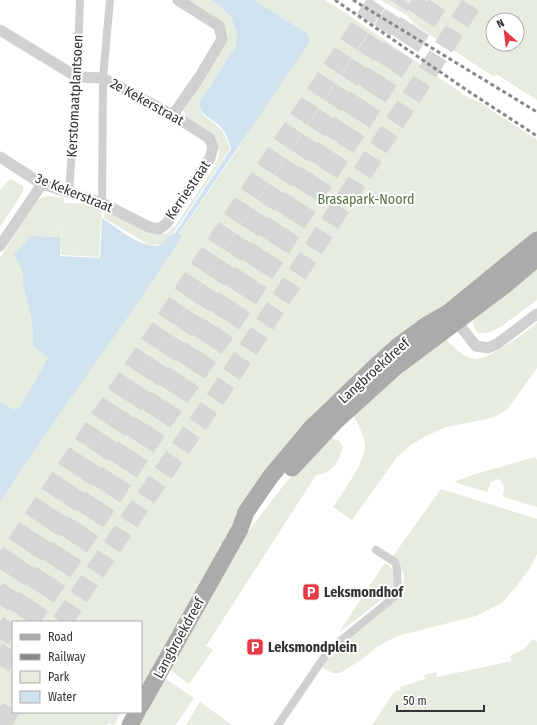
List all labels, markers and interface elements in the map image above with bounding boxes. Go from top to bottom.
north arrow [485,12,525,52]
text: N [495,16,507,31]
street label: Kerstomaatplantsoen [63,34,87,158]
street label: 2e Kekerstraat [107,75,187,129]
street label: Kerriestraat [162,157,214,223]
street label: 3e Kekerstraat [33,170,116,216]
park label: Brasapark-Noord [317,191,415,208]
street label: Langbroekdreef [335,334,414,407]
parking icon: Leksmondhof [301,582,321,602]
place label: Leksmondhof [324,584,404,601]
street label: Langbroekdreef [150,593,209,681]
legend [12,621,142,713]
text: Road [48,630,73,644]
parking icon: Leksmondplein [245,637,265,657]
place label: Leksmondplein [268,639,357,656]
text: Railway [48,650,86,664]
text: Park [48,670,70,684]
scale bar [397,687,484,713]
text: Water [48,690,77,704]
text: 50 m [403,694,427,708]

